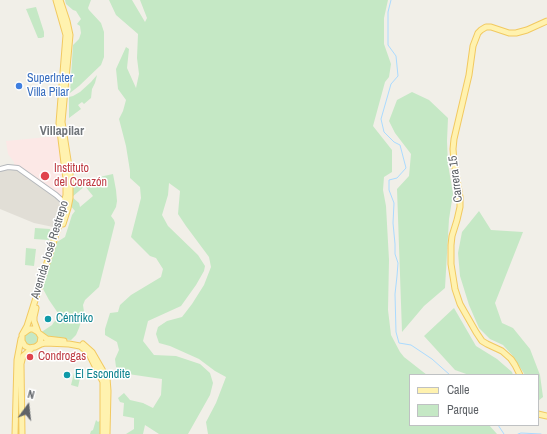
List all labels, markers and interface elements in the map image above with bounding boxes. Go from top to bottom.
place label: SuperInter Villa Pilar [27,72,73,100]
marker: SuperInter Villa Pilar [14,81,24,91]
district label: Villapilar [40,124,84,140]
street label: Carrera 15 [446,155,466,203]
place label: Instituto del Corazón [54,162,107,190]
marker: Instituto del Corazón [39,170,51,182]
street label: Avenida José Restrepo [28,199,72,301]
place label: Céntriko [56,312,93,326]
marker: Céntriko [43,314,53,324]
place label: Condrogas [38,350,86,364]
marker: Condrogas [25,352,35,362]
place label: El Escondite [75,368,130,382]
marker: El Escondite [62,370,72,380]
legend [409,374,539,426]
text: Calle [447,382,469,398]
north arrow [8,386,48,426]
text: N [26,387,36,402]
text: Parque [447,402,479,418]

